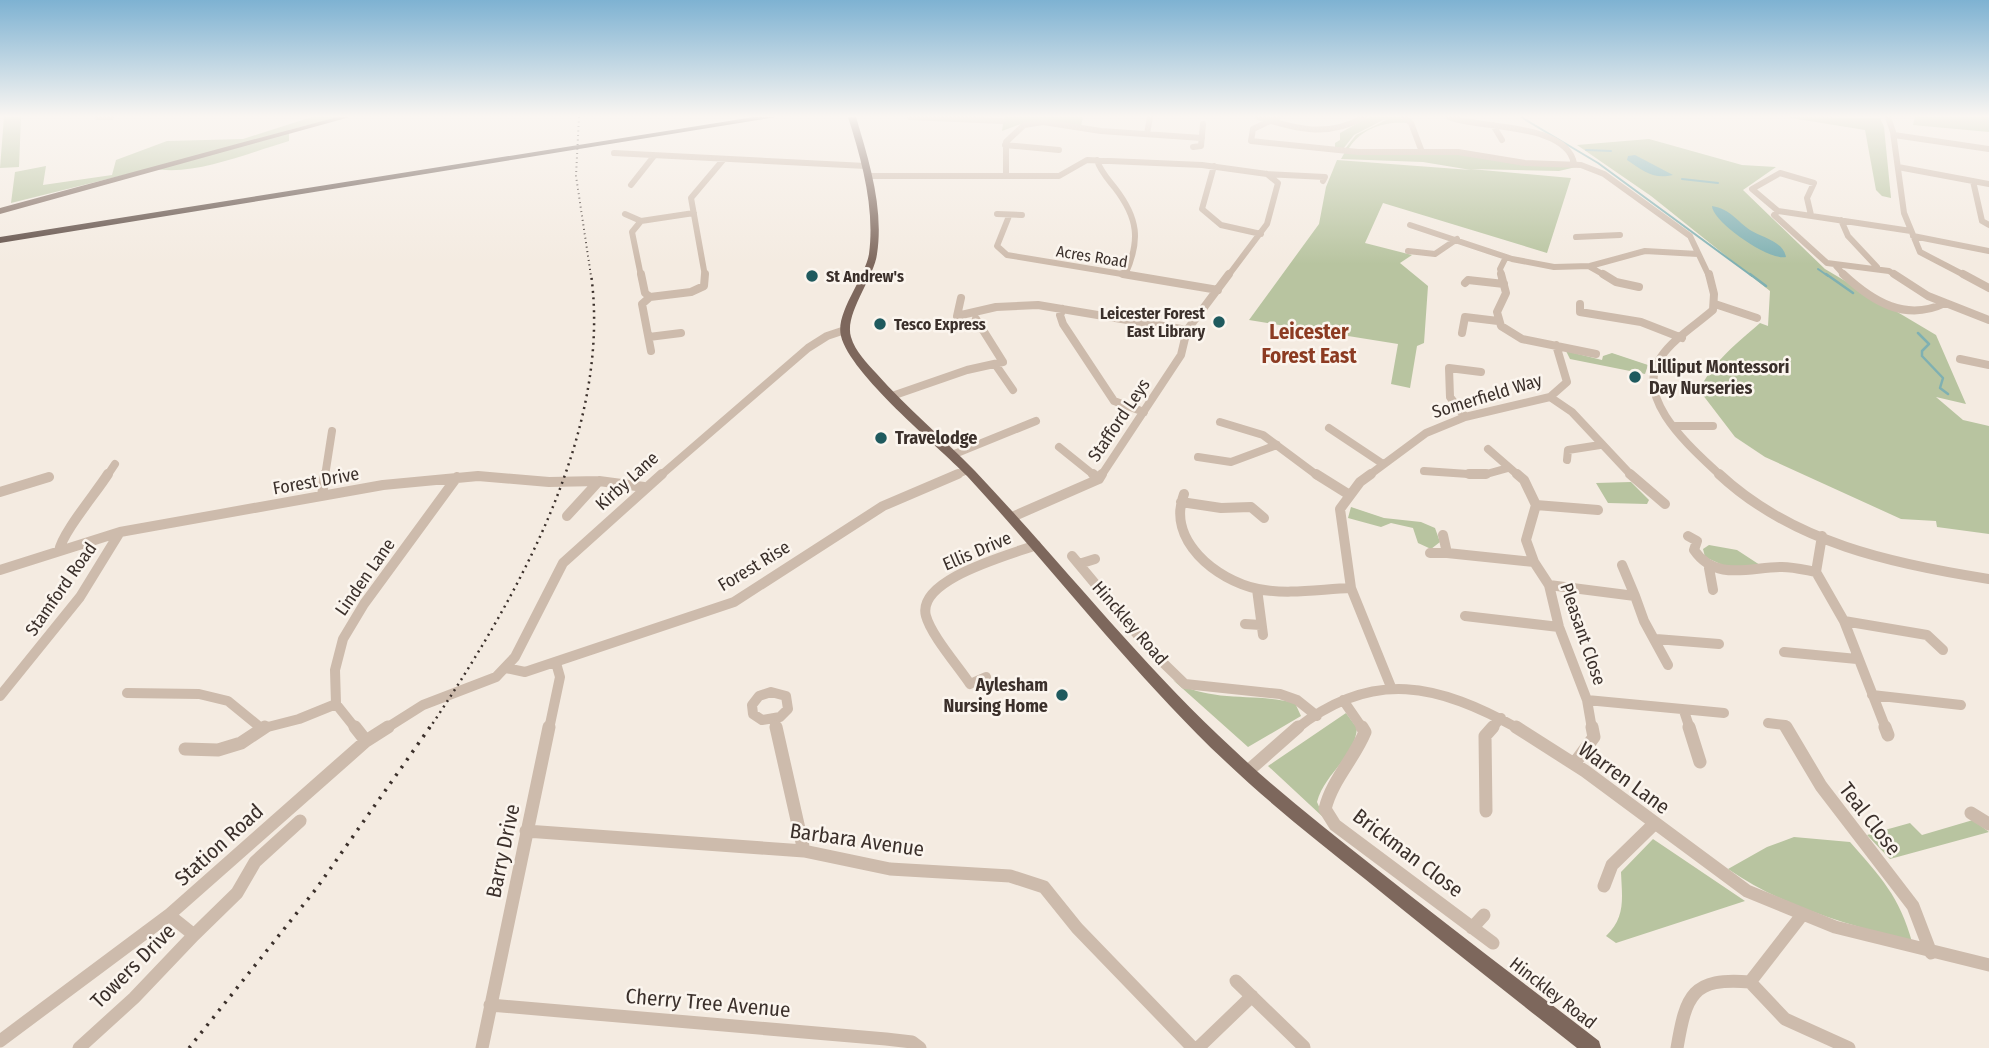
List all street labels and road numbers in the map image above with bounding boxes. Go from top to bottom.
street label: Acres Road [1055,241,1129,272]
street label: Somerfield Way [1429,369,1545,423]
street label: Stafford Leys [1083,374,1155,466]
street label: Kirby Lane [591,447,663,515]
street label: Forest Drive [271,463,361,499]
street label: Ellis Drive [939,527,1015,575]
street label: Linden Lane [330,534,400,620]
street label: Forest Rise [714,536,794,596]
street label: Stamford Road [21,538,101,640]
street label: Hinckley Road [1088,577,1172,669]
street label: Pleasant Close [1555,580,1611,688]
street label: Warren Lane [1573,736,1675,820]
street label: Teal Close [1833,777,1907,861]
street label: Station Road [169,798,269,892]
street label: Barry Drive [480,802,526,900]
street label: Brickman Close [1348,803,1468,903]
street label: Barbara Avenue [788,818,926,862]
street label: Towers Drive [85,918,181,1014]
street label: Hinckley Road [1505,952,1601,1034]
street label: Cherry Tree Avenue [624,983,792,1023]

